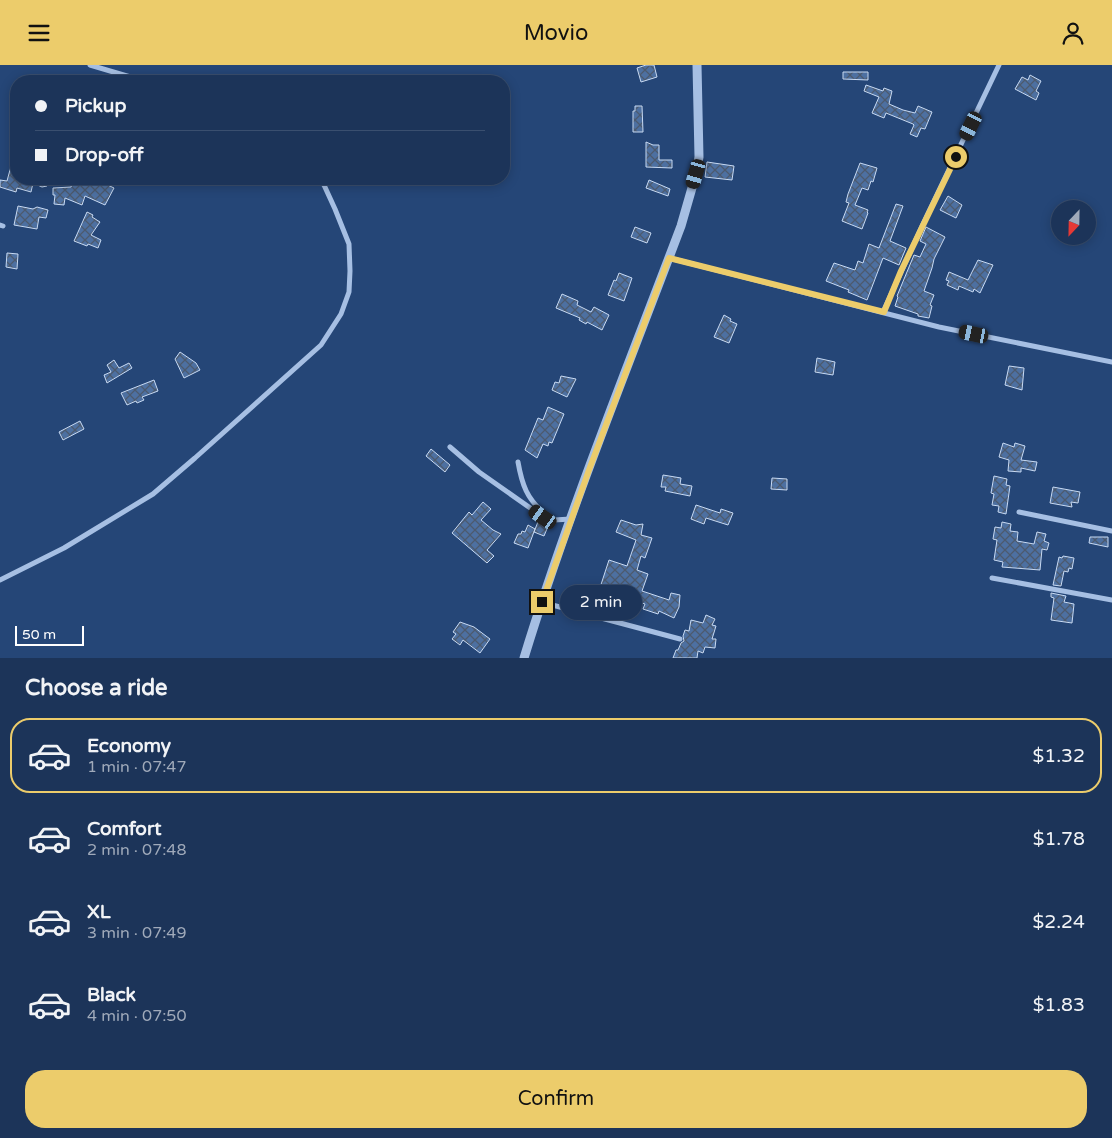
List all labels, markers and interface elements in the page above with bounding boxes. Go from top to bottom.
icon: menu [25,19,53,47]
icon: person [1059,19,1087,47]
text: Movio [524,20,588,46]
text: Pickup [65,95,126,117]
car [957,109,984,143]
text: Drop-off [65,144,144,166]
route start [945,146,967,168]
car [684,158,707,190]
north arrow [1051,200,1096,245]
map controls [1051,200,1096,245]
car [957,324,990,344]
car [526,502,559,532]
callout: 2 min [560,585,642,619]
route end [531,591,553,613]
text: 2 min [580,592,622,612]
scale bar [15,623,84,646]
text: 50 m [22,626,56,643]
text: Choose a ride [25,675,168,701]
icon: car [27,733,72,778]
text: Economy [87,735,171,757]
text: $1.32 [1033,745,1085,767]
text: 1 min · 07:47 [87,757,186,777]
icon: car [27,816,72,861]
text: Comfort [87,818,161,840]
text: $1.78 [1033,828,1085,850]
text: 2 min · 07:48 [87,840,186,860]
icon: car [27,899,72,944]
text: XL [87,901,111,923]
text: $2.24 [1033,911,1085,933]
text: 3 min · 07:49 [87,923,186,943]
icon: car [27,982,72,1027]
text: Black [87,984,136,1006]
text: $1.83 [1033,994,1085,1016]
text: 4 min · 07:50 [87,1006,186,1026]
button: Confirm [25,1070,1087,1128]

